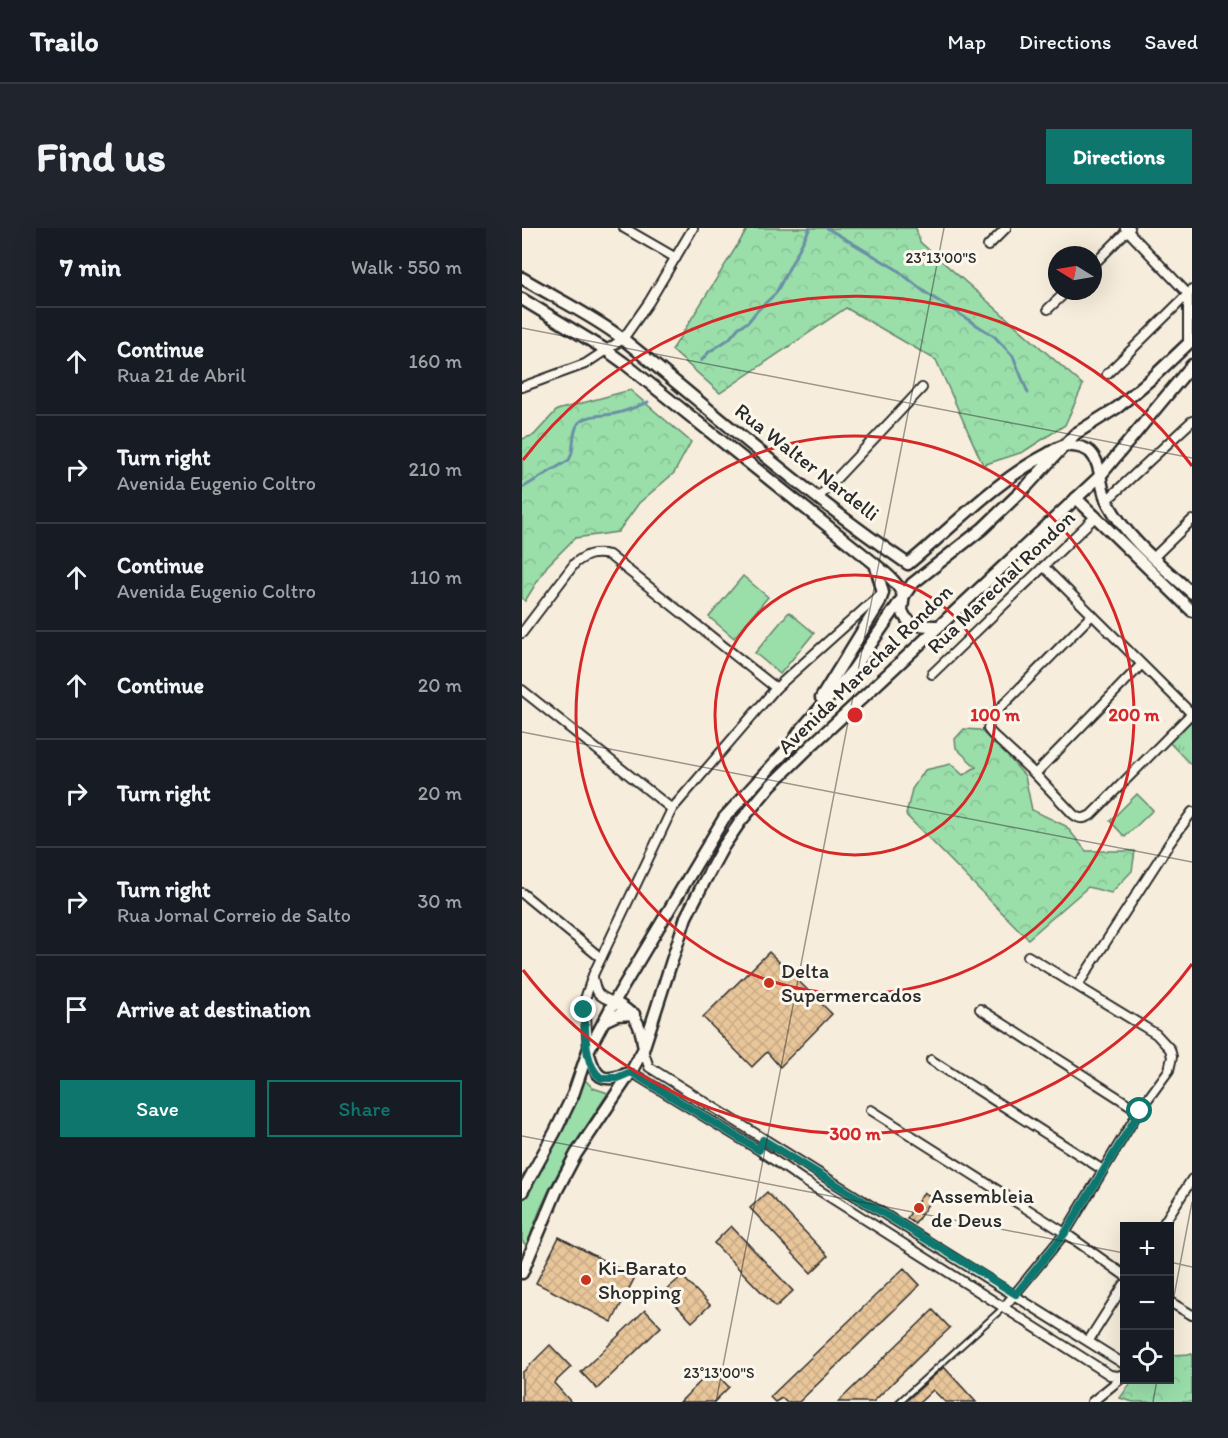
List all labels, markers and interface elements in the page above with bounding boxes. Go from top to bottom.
text: Trailo [30,24,99,58]
text: Map [948,29,986,54]
text: Directions [1019,29,1111,54]
text: Saved [1144,29,1198,54]
button: Directions [1046,129,1192,184]
text: Find us [36,131,166,182]
north arrow [1048,246,1102,300]
text: 23°13'00"S [906,249,976,267]
text: 7 min [60,251,121,283]
text: Walk · 550 m [351,255,462,279]
text: Continue [117,336,204,363]
icon: ahead [60,345,93,378]
text: 160 m [409,349,462,373]
text: Rua 21 de Abril [117,363,246,387]
street label: Rua Walter Nardelli [730,397,885,526]
text: Turn right [117,444,211,471]
icon: right [60,453,93,486]
text: 210 m [409,457,462,481]
text: Avenida Eugenio Coltro [117,471,316,495]
street label: Rua Marechal Rondon [922,505,1080,659]
text: Continue [117,552,204,579]
icon: ahead [60,561,93,594]
text: 110 m [410,565,462,589]
text: Avenida Eugenio Coltro [117,579,316,603]
street label: Avenida Marechal Rondon [772,579,957,759]
icon: ahead [60,669,93,702]
text: Continue [117,672,204,699]
text: 20 m [418,673,462,697]
text: 100 m [970,704,1021,726]
text: 200 m [1109,704,1160,726]
centre of rings [845,705,865,725]
icon: right [60,777,93,810]
text: Turn right [117,780,211,807]
text: 20 m [418,781,462,805]
text: Turn right [117,876,211,903]
icon: right [60,885,93,918]
text: 30 m [417,889,462,913]
text: Rua Jornal Correio de Salto [117,903,351,927]
place label: Delta Supermercados [781,958,922,1007]
marker: Delta Supermercados [762,976,776,990]
icon: arrive [60,993,93,1026]
text: Arrive at destination [117,996,311,1023]
route end [570,996,596,1022]
button: Save [60,1080,255,1137]
button: Share [267,1080,462,1137]
route start [1126,1097,1152,1123]
text: 300 m [829,1123,881,1145]
place label: Assembleia de Deus [931,1183,1034,1232]
marker: Assembleia de Deus [912,1201,926,1215]
map controls [1120,1222,1174,1384]
button: + [1120,1222,1174,1276]
place label: Ki-Barato Shopping [598,1255,687,1304]
marker: Ki-Barato Shopping [579,1273,593,1287]
button: − [1120,1276,1174,1330]
button: locate [1120,1330,1174,1384]
text: 23°13'00"S [684,1364,754,1382]

